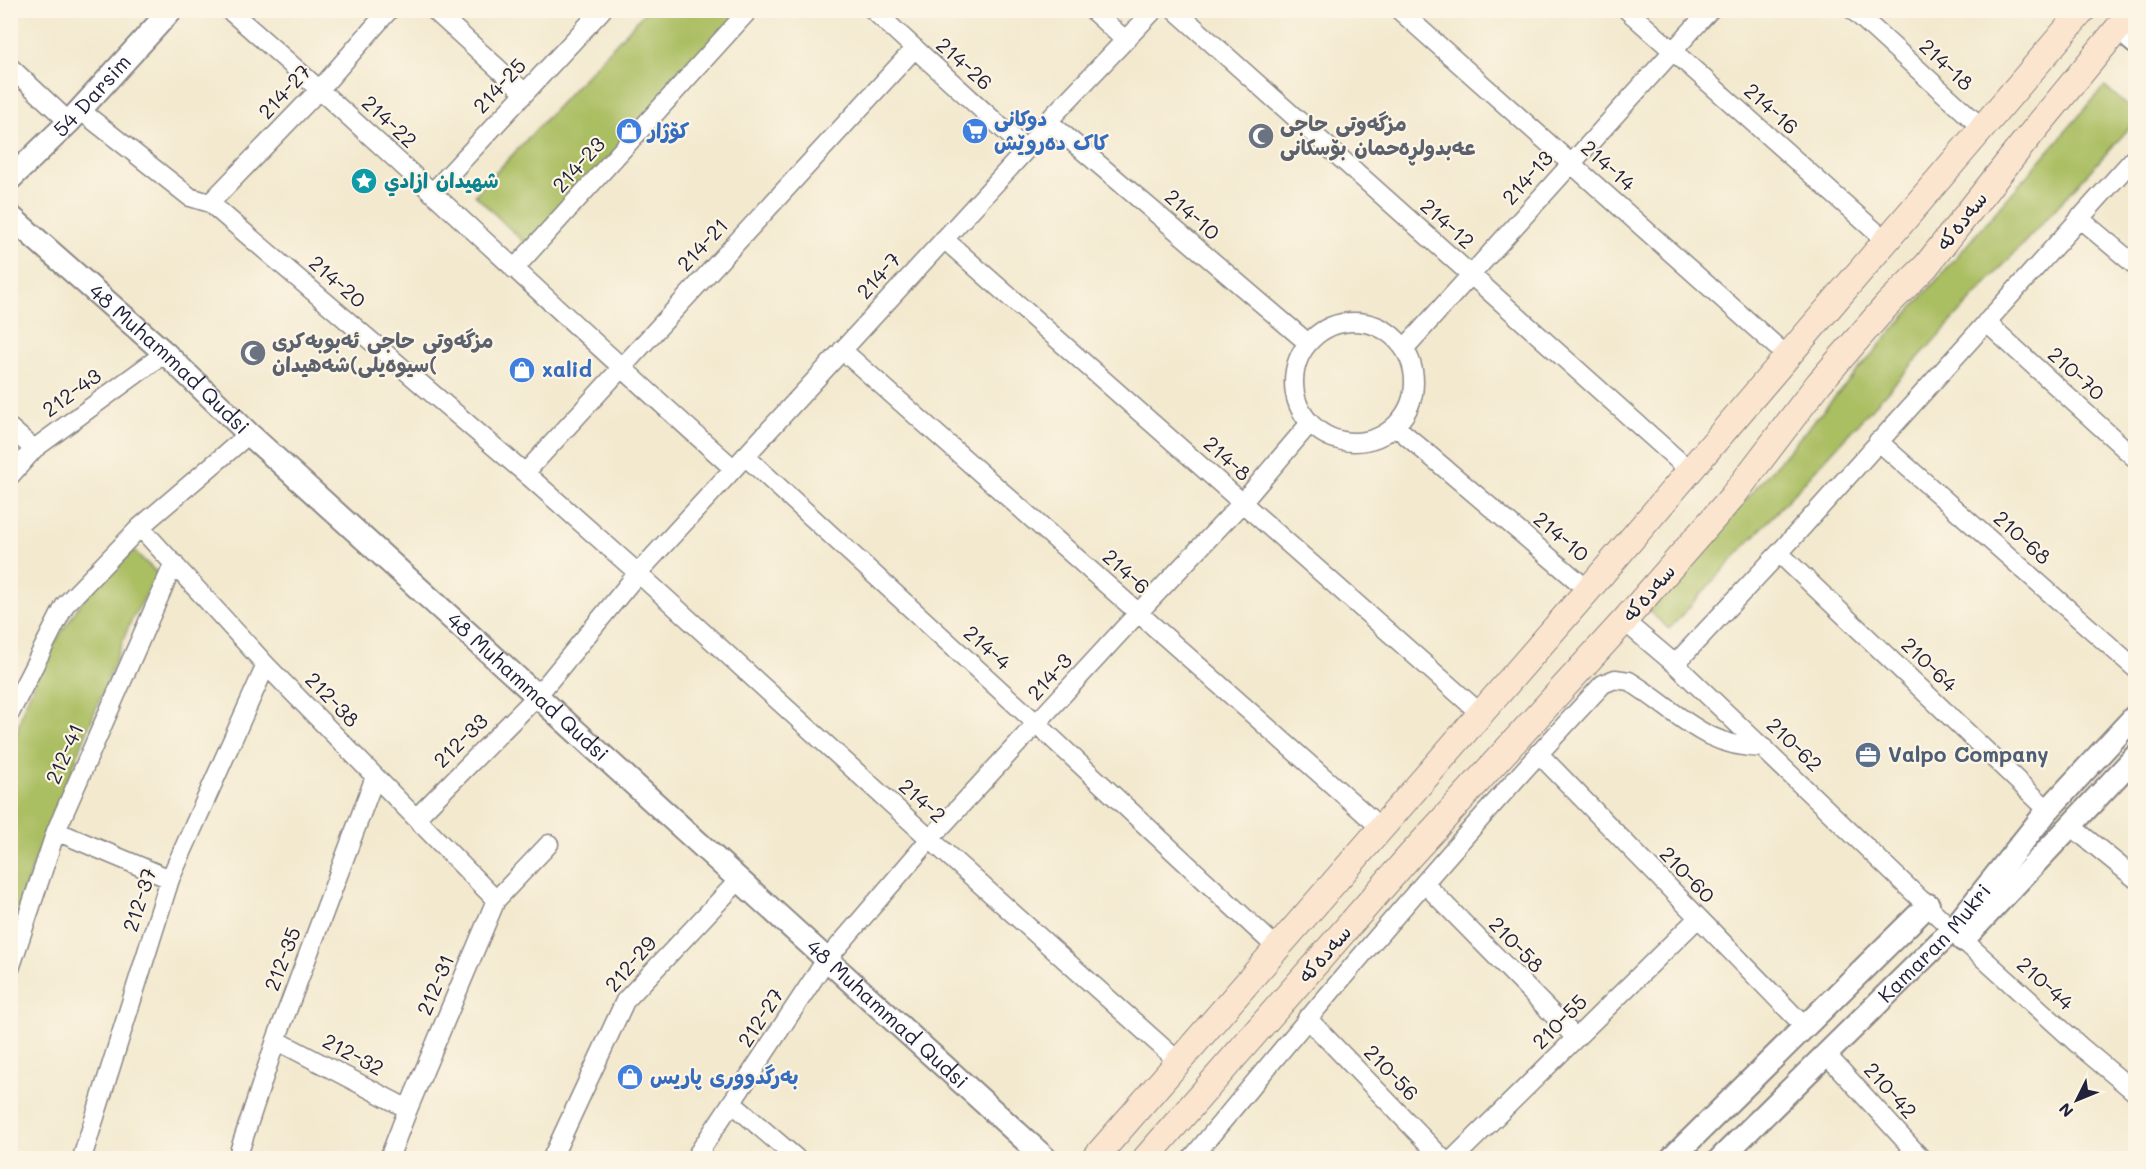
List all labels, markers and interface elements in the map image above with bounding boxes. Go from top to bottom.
street label: 214-26 [931,31,999,95]
street label: 214-18 [1914,32,1980,96]
street label: 54 Darsim [47,48,136,142]
street label: 214-25 [466,52,531,118]
street label: 214-27 [252,58,316,124]
street label: 214-16 [1739,76,1805,139]
street label: 214-22 [357,89,423,153]
place label: دوکانی کاک دەروێش [994,104,1109,156]
place label: مزگەوتی حاجی عەبدولڕەحمان بۆسکانی [1280,109,1475,166]
shop icon: کۆژار [614,116,644,146]
place label: کۆژار [646,116,690,144]
supermarket icon: دوکانی کاک دەروێش [960,116,990,146]
mosque icon: مزگەوتی حاجی عەبدولڕەحمان بۆسکانی [1246,121,1276,151]
street label: 214-23 [546,130,610,198]
street label: 214-14 [1576,133,1642,197]
street label: 214-13 [1495,144,1558,210]
place icon: شهيدان ازادي [349,166,379,196]
place label: شهيدان ازادي [384,166,499,197]
street label: 214-10 [1160,182,1226,245]
street label: سەدەکە [1929,185,1993,255]
street label: 214-12 [1415,192,1481,254]
street label: 214-21 [670,212,733,276]
street label: 214-7 [850,246,906,304]
street label: 214-20 [304,249,372,313]
street label: 48 Muhammad Qudsi [84,277,256,439]
place label: مزگەوتی حاجی ئەبوبەکری سیوەیلی)شەهیدان( [272,326,494,378]
mosque icon: مزگەوتی حاجی ئەبوبەکری سیوەیلی)شەهیدان( [238,338,268,368]
street label: 210-70 [2043,340,2111,406]
shop icon: xalid [507,355,537,385]
place label: xalid [542,355,592,382]
street label: 212-43 [36,361,106,422]
street label: 214-8 [1199,429,1257,486]
street label: 210-68 [1989,504,2057,570]
street label: 214-10 [1529,505,1595,567]
street label: 214-6 [1098,542,1156,599]
street label: سەدەکە [1615,557,1680,627]
street label: 48 Muhammad Qudsi [442,606,615,767]
street label: 214-4 [959,619,1018,676]
street label: 210-64 [1896,631,1964,698]
street label: 214-3 [1021,647,1077,705]
street label: 212-38 [300,666,366,732]
street label: 212-33 [427,707,493,773]
street label: 210-62 [1761,711,1829,777]
street label: 212-41 [38,719,89,788]
office icon: Valpo Company [1853,740,1883,770]
place label: Valpo Company [1888,740,2049,768]
street label: 214-2 [894,772,952,828]
street label: 210-60 [1655,840,1722,908]
street label: 212-37 [116,864,162,935]
street label: Kamaran Mukri [1871,877,1996,1008]
street label: 210-58 [1484,910,1550,978]
street label: سەدەکە [1291,918,1356,988]
street label: 212-35 [257,923,306,994]
street label: 212-29 [598,929,662,997]
street label: 48 Muhammad Qudsi [801,933,975,1094]
street label: 212-31 [410,950,459,1019]
street label: 210-44 [2012,950,2081,1016]
street label: 212-27 [731,983,789,1052]
street label: 210-55 [1526,988,1592,1054]
street label: 212-32 [318,1026,389,1081]
street label: 210-56 [1359,1038,1425,1106]
street label: 210-42 [1859,1056,1924,1124]
shop icon: بەرگدووری پاریس [615,1062,645,1092]
place label: بەرگدووری پاریس [650,1062,799,1090]
north arrow [2047,1070,2107,1130]
text: N [2054,1099,2077,1122]

